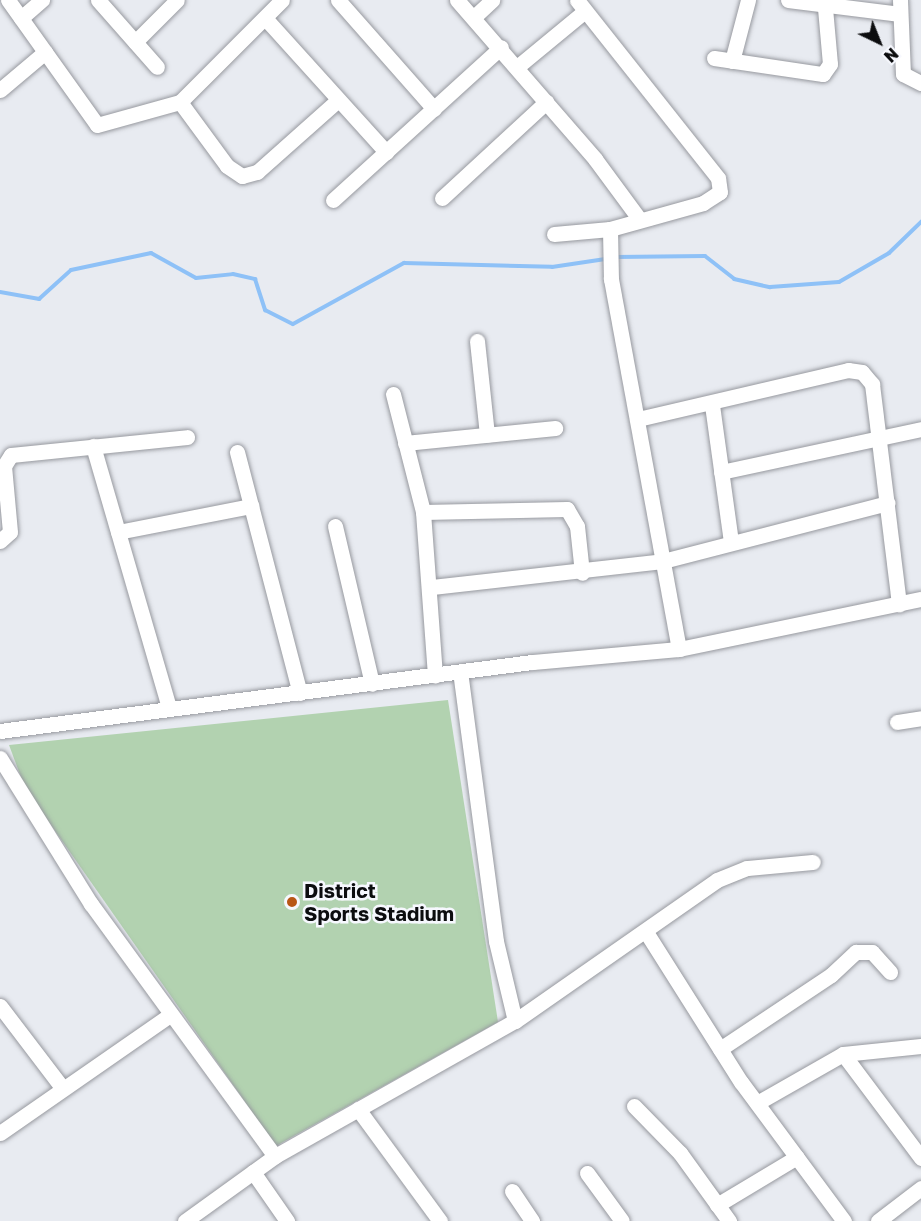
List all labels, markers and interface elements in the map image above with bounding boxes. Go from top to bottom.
north arrow [849,12,909,72]
text: N [880,44,903,67]
place label: District Sports Stadium [304,879,454,926]
marker: District Sports Stadium [285,895,299,909]

